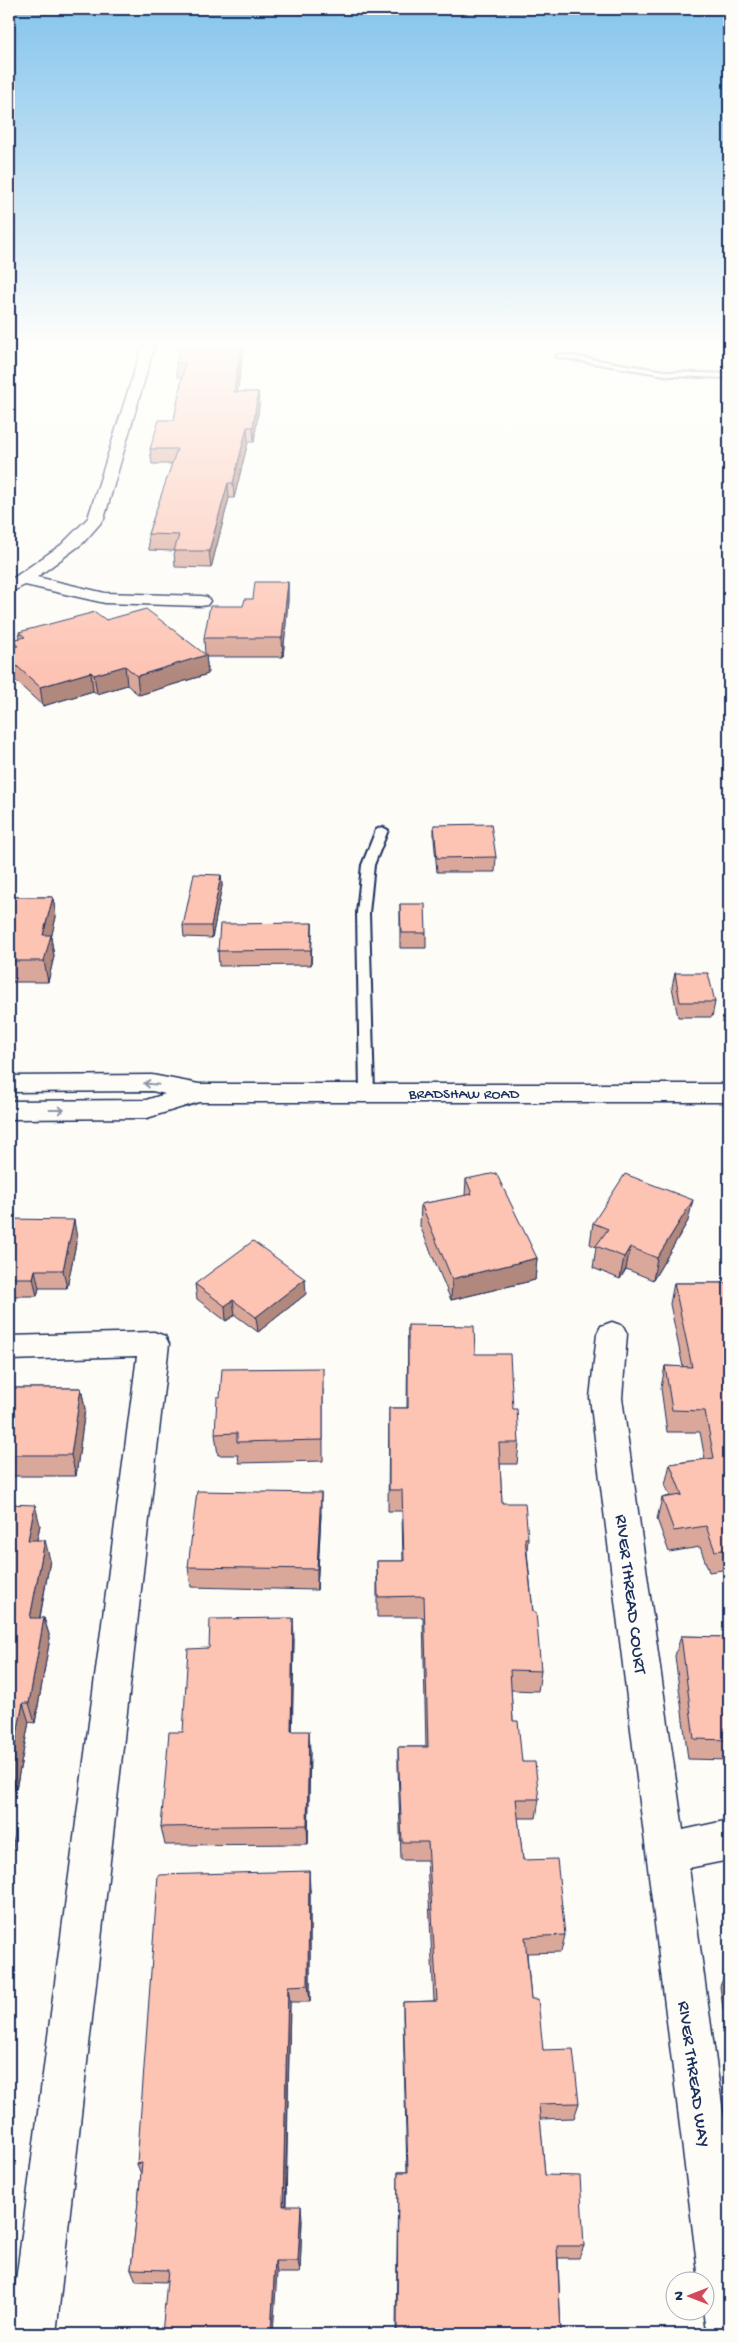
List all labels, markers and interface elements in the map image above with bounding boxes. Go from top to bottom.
one-way arrow [143,1079,159,1089]
street label: BRADSHAW ROAD [408,1086,519,1104]
one-way arrow [49,1105,65,1115]
street label: RIVER THREAD COURT [609,1513,650,1676]
street label: RIVER THREAD WAY [672,2000,713,2149]
north arrow [666,2270,716,2320]
text: N [671,2291,688,2301]

